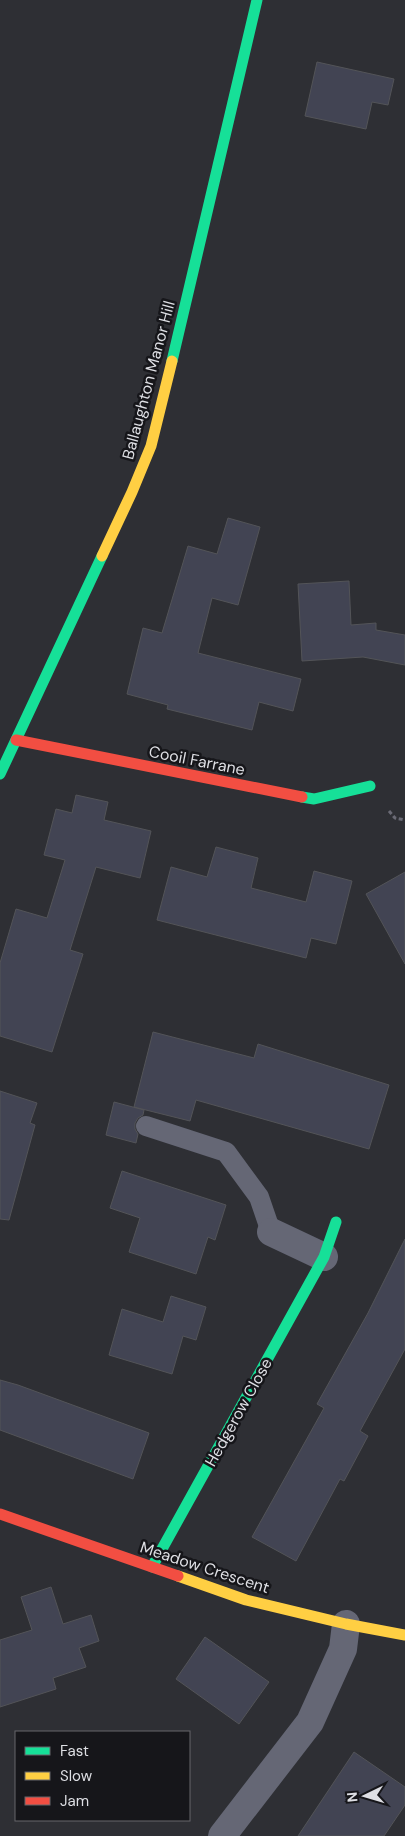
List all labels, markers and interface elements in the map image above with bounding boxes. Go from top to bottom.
street label: Ballaughton Manor Hill [117,299,180,462]
street label: Cooil Farrane [147,741,247,780]
street label: Hedgerow Close [200,1354,277,1470]
street label: Meadow Crescent [137,1537,272,1598]
legend [15,1731,190,1821]
text: Fast [60,1741,89,1761]
text: Slow [60,1766,93,1786]
north arrow [340,1771,390,1821]
text: Jam [60,1791,89,1811]
text: N [343,1791,361,1803]

